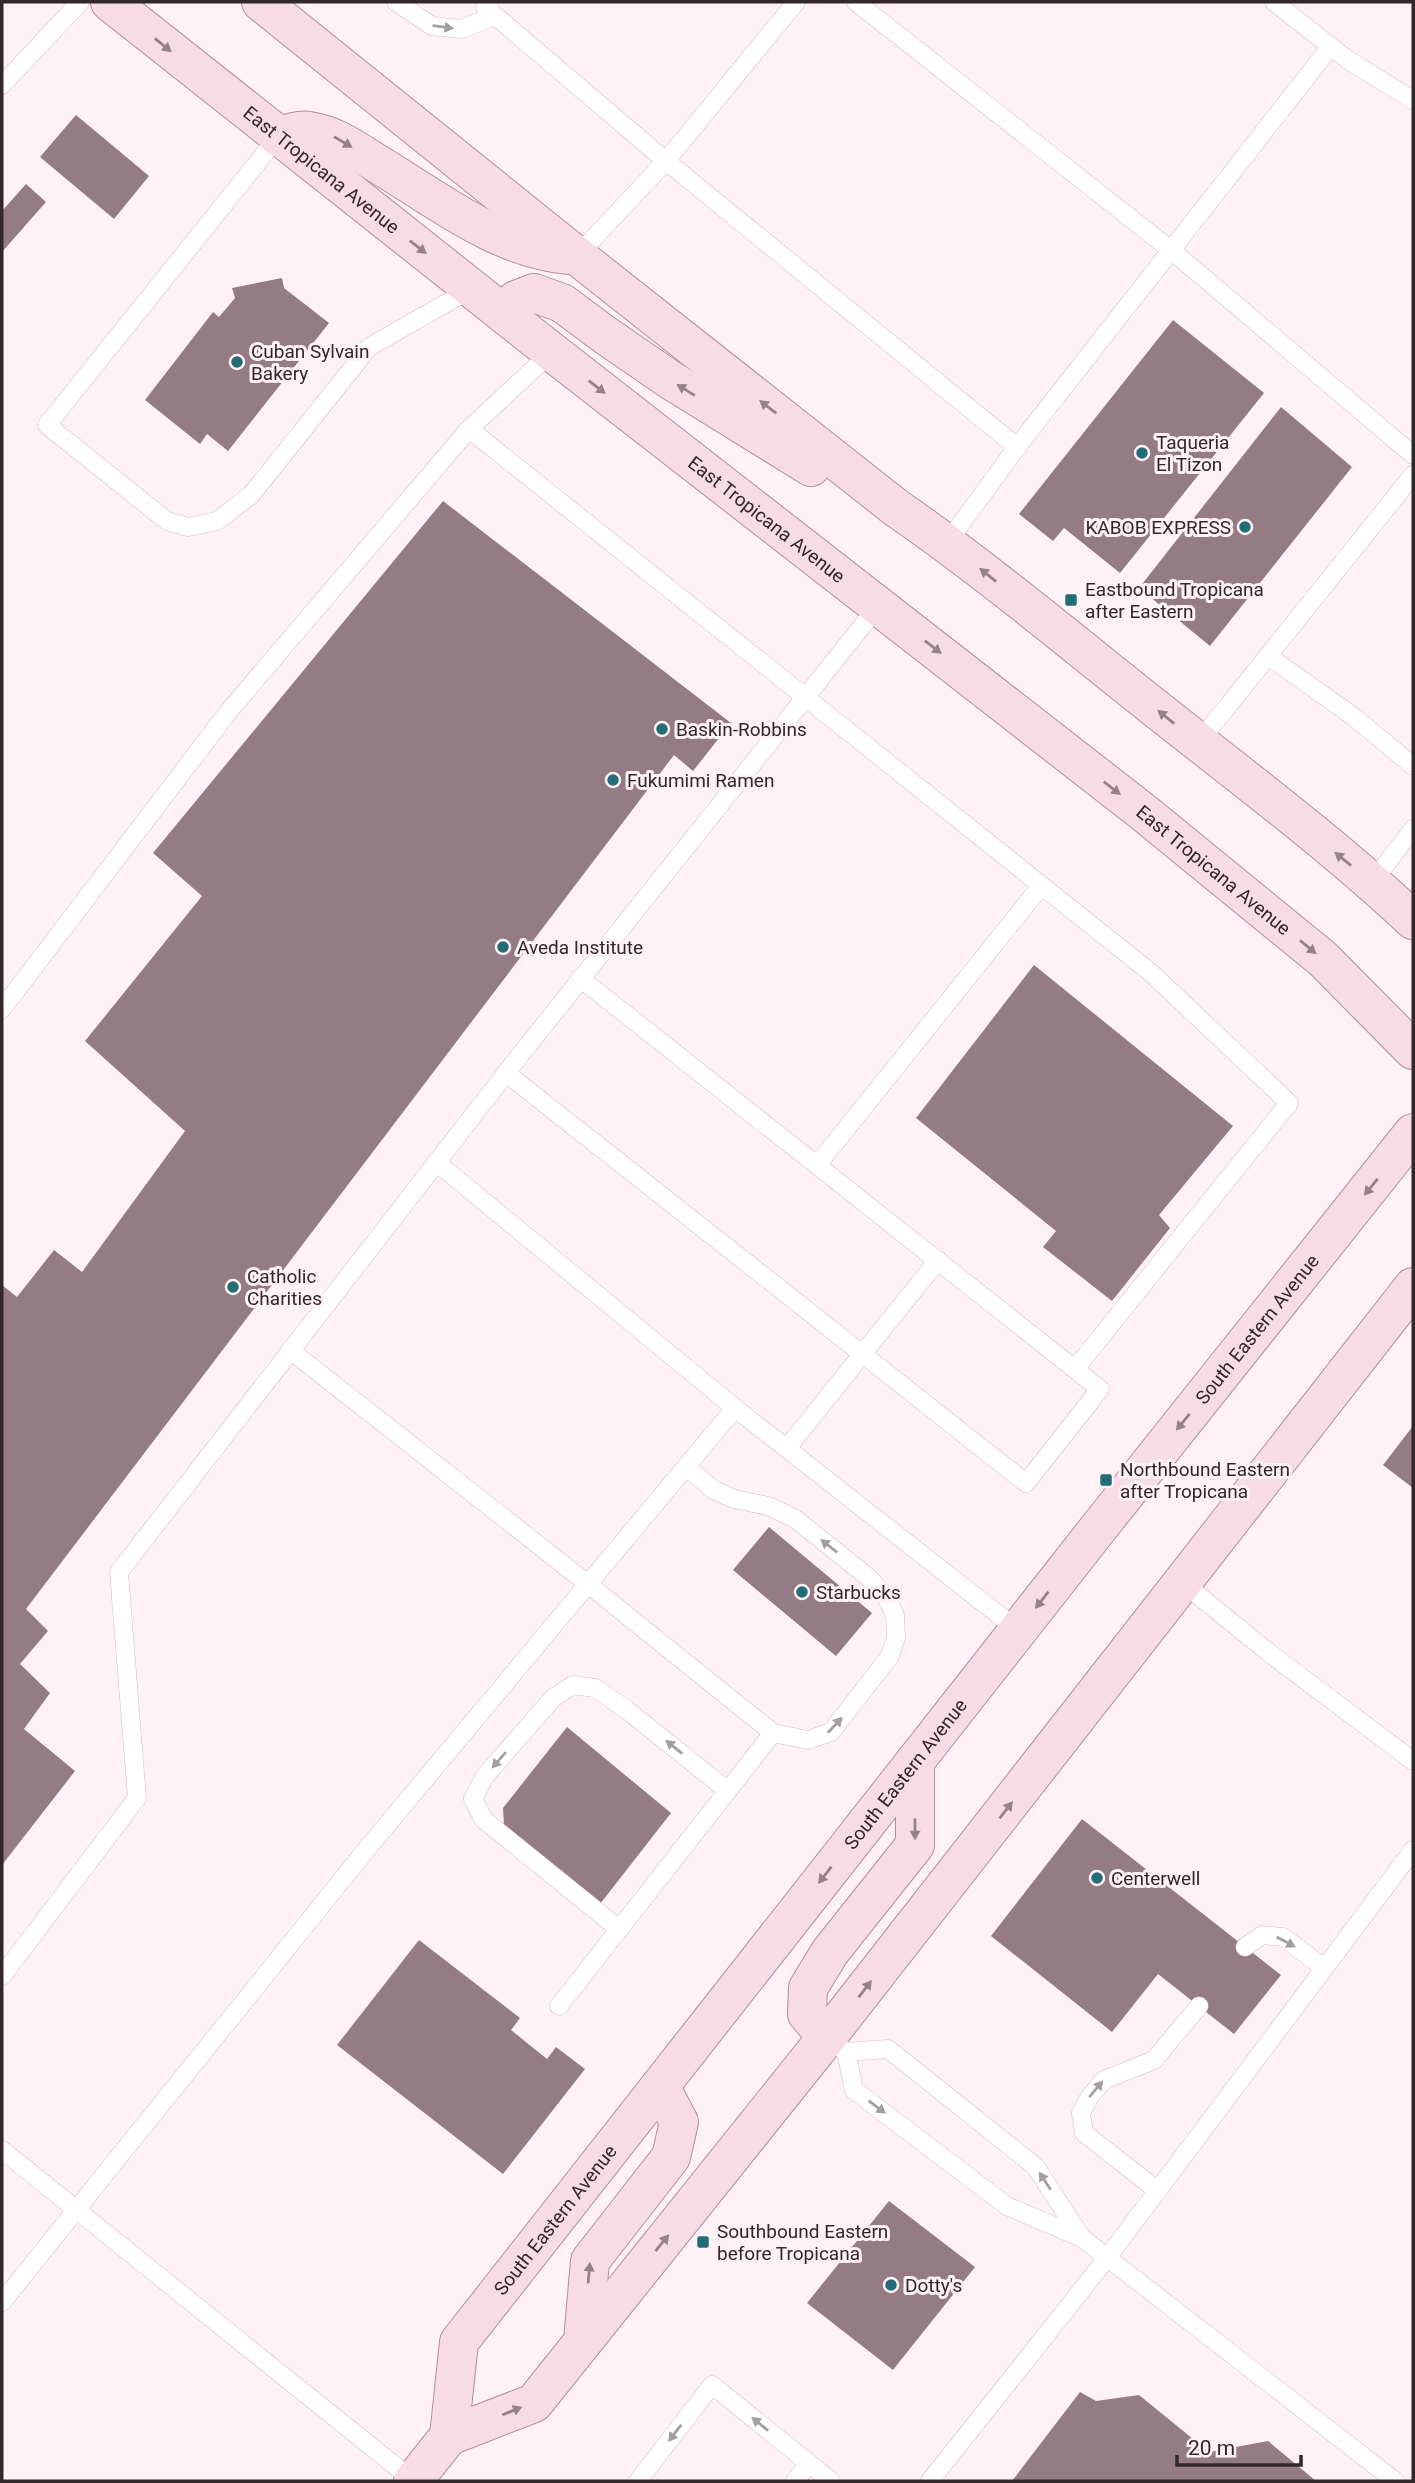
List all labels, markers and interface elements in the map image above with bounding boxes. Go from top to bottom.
one-way arrow [432,21,454,32]
one-way arrow [154,37,172,52]
street label: East Tropicana Avenue [239,101,404,239]
one-way arrow [333,136,352,149]
one-way arrow [409,240,427,254]
place label: Cuban Sylvain Bakery [251,340,369,385]
marker: Cuban Sylvain Bakery [229,354,245,370]
one-way arrow [588,380,606,394]
one-way arrow [676,383,696,396]
one-way arrow [759,401,777,415]
place label: Taqueria El Tizon [1156,431,1229,476]
marker: Taqueria El Tizon [1134,445,1150,461]
street label: East Tropicana Avenue [683,451,850,588]
place label: KABOB EXPRESS [1085,516,1231,539]
marker: KABOB EXPRESS [1237,519,1253,535]
one-way arrow [979,568,996,583]
place label: Eastbound Tropicana after Eastern [1085,578,1264,623]
marker: Eastbound Tropicana after Eastern [1063,592,1079,608]
one-way arrow [925,639,942,654]
one-way arrow [1157,709,1175,724]
place label: Baskin-Robbins [676,718,807,741]
marker: Baskin-Robbins [654,721,670,737]
place label: Fukumimi Ramen [627,769,774,792]
marker: Fukumimi Ramen [605,772,621,788]
one-way arrow [1103,780,1121,795]
street label: East Tropicana Avenue [1132,800,1295,940]
one-way arrow [1335,851,1353,866]
place label: Aveda Institute [517,936,643,959]
marker: Aveda Institute [495,939,511,955]
one-way arrow [1298,939,1316,954]
one-way arrow [1363,1177,1378,1195]
street label: South Eastern Avenue [1191,1250,1324,1409]
place label: Catholic Charities [247,1265,322,1310]
marker: Catholic Charities [225,1279,241,1295]
one-way arrow [1176,1413,1191,1431]
place label: Northbound Eastern after Tropicana [1120,1458,1290,1503]
marker: Northbound Eastern after Tropicana [1098,1472,1114,1488]
one-way arrow [820,1539,838,1554]
place label: Starbucks [816,1581,901,1604]
marker: Starbucks [794,1584,810,1600]
one-way arrow [1034,1591,1049,1609]
street label: South Eastern Avenue [839,1694,972,1854]
one-way arrow [827,1716,843,1734]
one-way arrow [665,1740,683,1755]
one-way arrow [492,1752,507,1769]
one-way arrow [998,1801,1012,1819]
one-way arrow [909,1818,921,1840]
one-way arrow [818,1866,833,1884]
place label: Centerwell [1111,1867,1200,1890]
marker: Centerwell [1089,1870,1105,1886]
one-way arrow [1277,1936,1297,1948]
one-way arrow [858,1980,872,1998]
one-way arrow [1088,2081,1103,2098]
one-way arrow [868,2100,886,2114]
street label: South Eastern Avenue [489,2140,622,2300]
one-way arrow [1038,2171,1051,2190]
place label: Southbound Eastern before Tropicana [717,2220,888,2265]
marker: Southbound Eastern before Tropicana [695,2234,711,2250]
one-way arrow [654,2235,669,2253]
one-way arrow [584,2262,595,2284]
place label: Dotty's [905,2274,962,2297]
marker: Dotty's [883,2277,899,2293]
one-way arrow [502,2406,523,2417]
one-way arrow [752,2417,769,2432]
one-way arrow [668,2424,682,2442]
scale bar [1177,2424,1301,2468]
text: 20 m [1188,2436,1235,2460]

